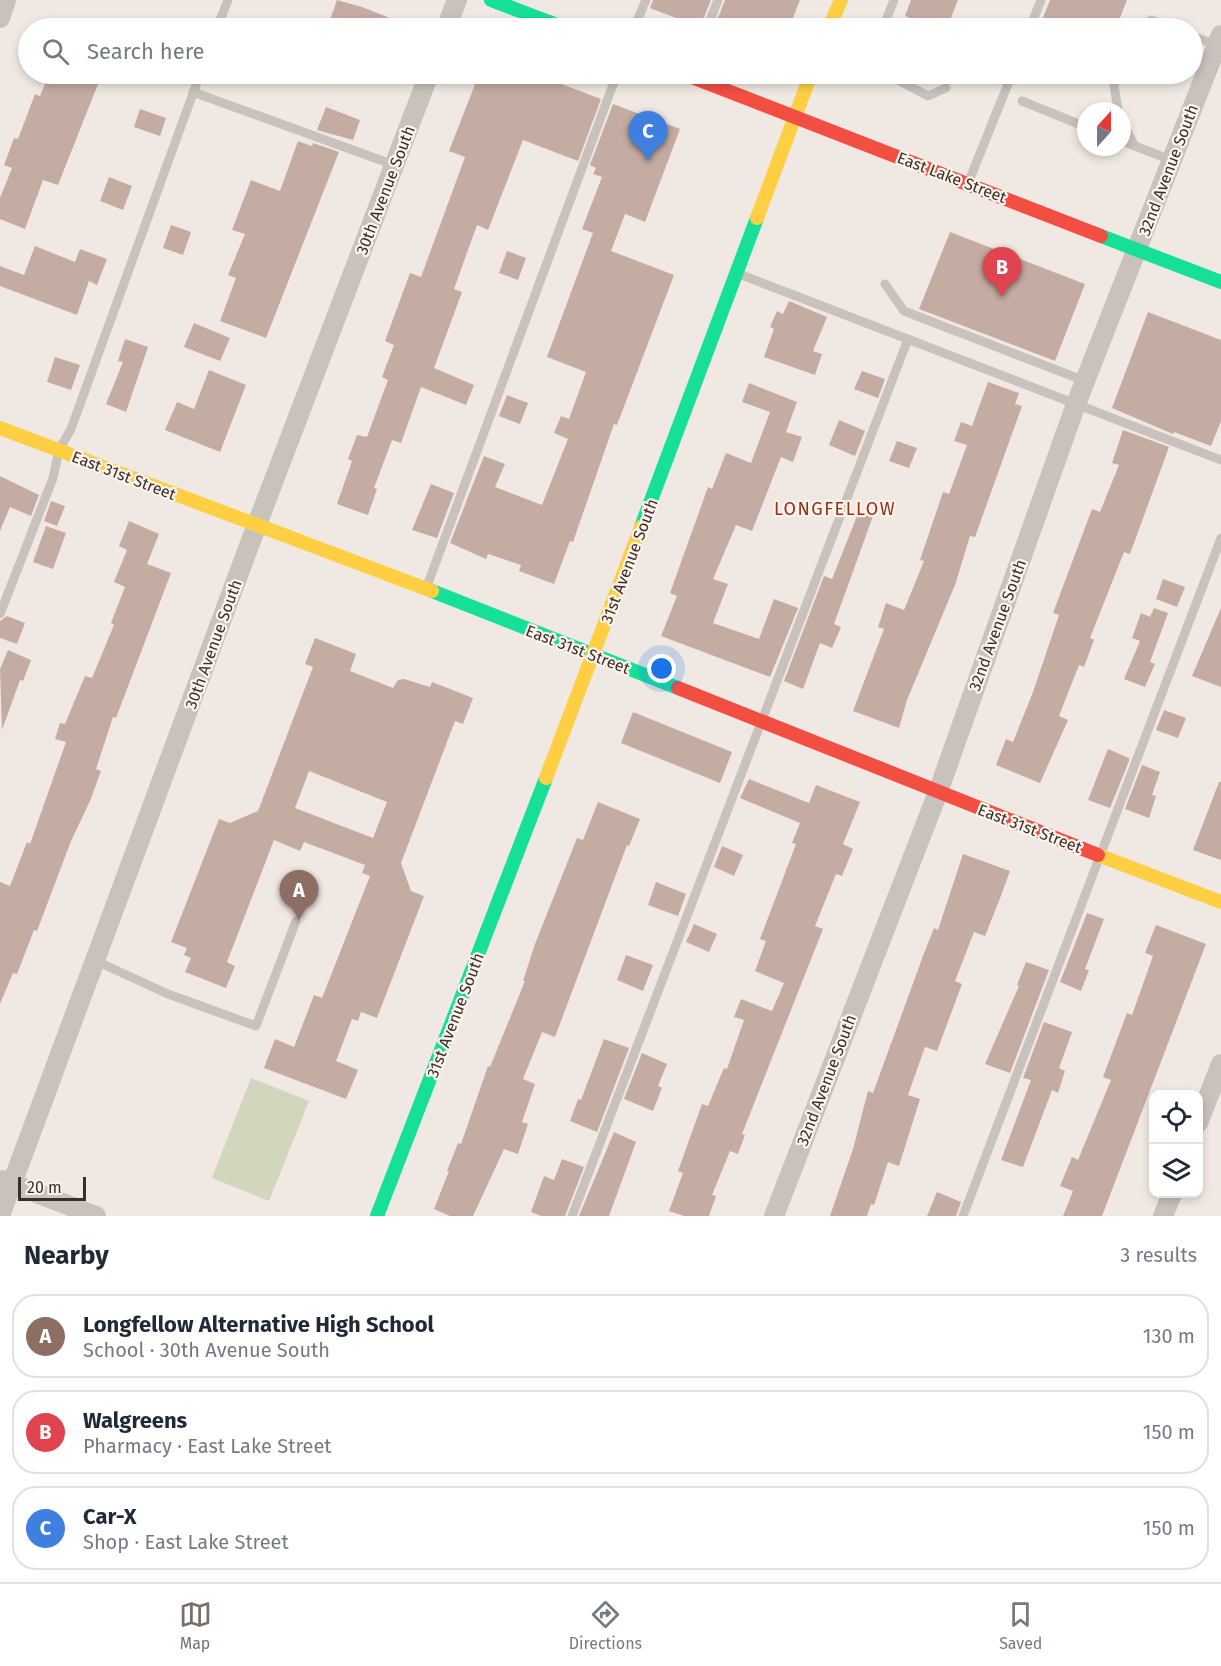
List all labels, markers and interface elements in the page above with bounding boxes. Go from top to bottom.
search box [18,18,1203,84]
icon: search [39,35,72,68]
text: Search here [87,38,205,65]
north arrow [1077,102,1131,156]
street label: 32nd Avenue South [1135,102,1202,238]
pin: C [628,112,668,161]
street label: 30th Avenue South [352,123,419,257]
street label: East Lake Street [895,148,1009,207]
pin: B [982,248,1022,297]
street label: East 31st Street [69,447,179,504]
street label: 31st Avenue South [597,496,662,626]
district label: LONGFELLOW [774,498,896,520]
street label: 32nd Avenue South [965,557,1030,694]
street label: 30th Avenue South [181,577,246,711]
street label: East 31st Street [523,621,633,678]
your location [647,654,676,683]
street label: East 31st Street [975,800,1085,857]
pin: A [280,870,318,920]
street label: 31st Avenue South [423,950,488,1080]
street label: 32nd Avenue South [793,1012,860,1148]
map controls [1149,1090,1203,1198]
button: locate [1149,1090,1203,1144]
button: layers [1149,1144,1203,1198]
scale bar [18,1174,86,1202]
text: 20 m [27,1178,62,1197]
text: Nearby [24,1240,109,1271]
text: 3 results [1120,1243,1197,1267]
text: Longfellow Alternative High School [83,1311,434,1338]
text: A [40,1324,51,1348]
text: 130 m [1143,1324,1195,1348]
text: School · 30th Avenue South [83,1338,330,1362]
text: Walgreens [83,1407,187,1434]
text: B [39,1420,52,1444]
text: 150 m [1143,1420,1195,1444]
text: Pharmacy · East Lake Street [83,1434,332,1458]
text: Car-X [83,1503,137,1530]
text: C [40,1516,51,1540]
text: 150 m [1143,1516,1195,1540]
text: Shop · East Lake Street [83,1530,289,1554]
tab: Map [179,1598,212,1653]
tab: Directions [569,1598,642,1653]
tab: Saved [999,1598,1042,1653]

